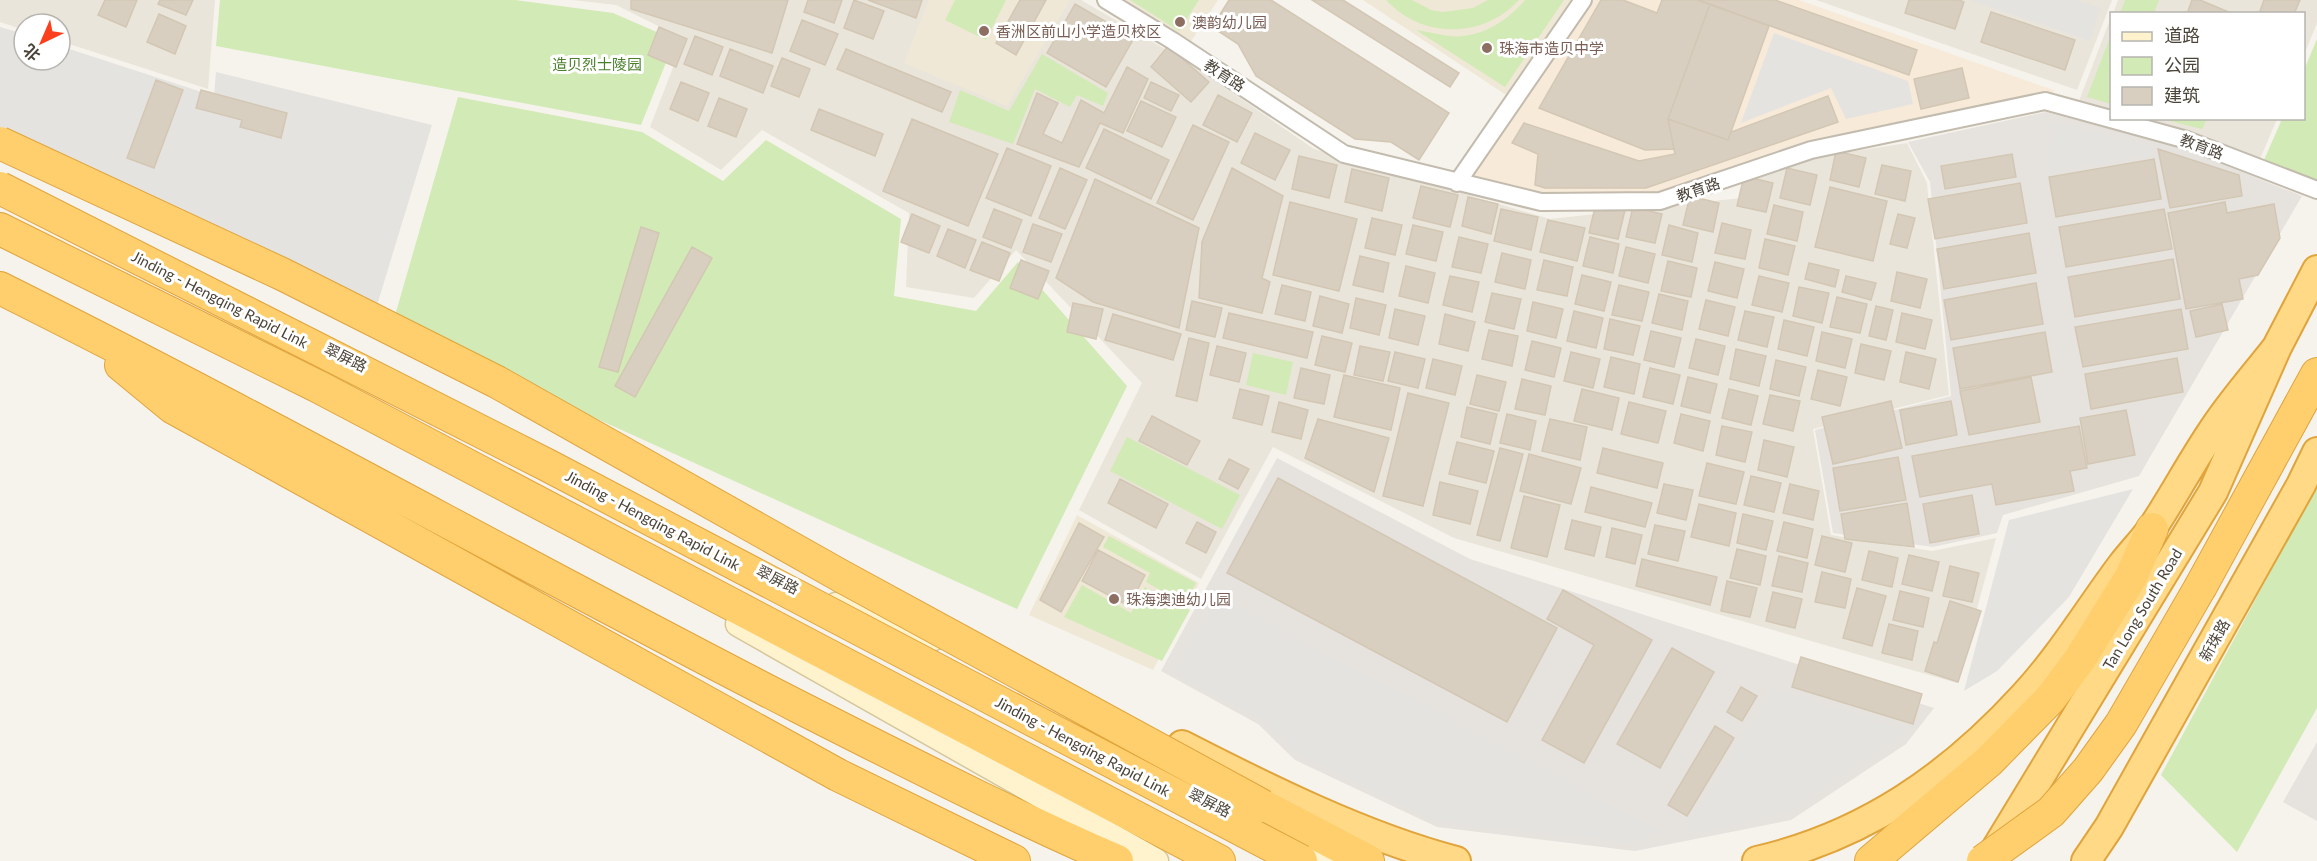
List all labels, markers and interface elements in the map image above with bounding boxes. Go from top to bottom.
north arrow [12,12,72,72]
legend [2110,12,2305,120]
place label: 澳韵幼儿园 [1192,13,1267,31]
marker: 澳韵幼儿园 [1173,15,1187,29]
place label: 香洲区前山小学造贝校区 [996,22,1161,40]
marker: 香洲区前山小学造贝校区 [977,24,991,38]
text: 道路 [2164,24,2200,46]
place label: 珠海市造贝中学 [1499,39,1604,57]
text: 北 [19,41,44,66]
marker: 珠海市造贝中学 [1480,41,1494,55]
text: 公园 [2164,54,2200,76]
park label: 造贝烈士陵园 [552,55,642,73]
street label: 教育路 [1201,55,1249,95]
text: 建筑 [2164,84,2200,106]
street label: 教育路 [2178,130,2226,162]
street label: 教育路 [1674,173,1722,205]
street label: Jinding - Hengqing Rapid Link [129,247,311,351]
street label: 翠屏路 [322,339,370,375]
street label: Jinding - Hengqing Rapid Link [563,466,744,574]
street label: Tan Long South Road [2099,545,2185,673]
street label: 翠屏路 [754,561,802,597]
place label: 珠海澳迪幼儿园 [1126,590,1231,608]
marker: 珠海澳迪幼儿园 [1107,592,1121,606]
street label: 新珠路 [2195,616,2233,664]
street label: Jinding - Hengqing Rapid Link [993,692,1174,800]
street label: 翠屏路 [1186,784,1234,820]

